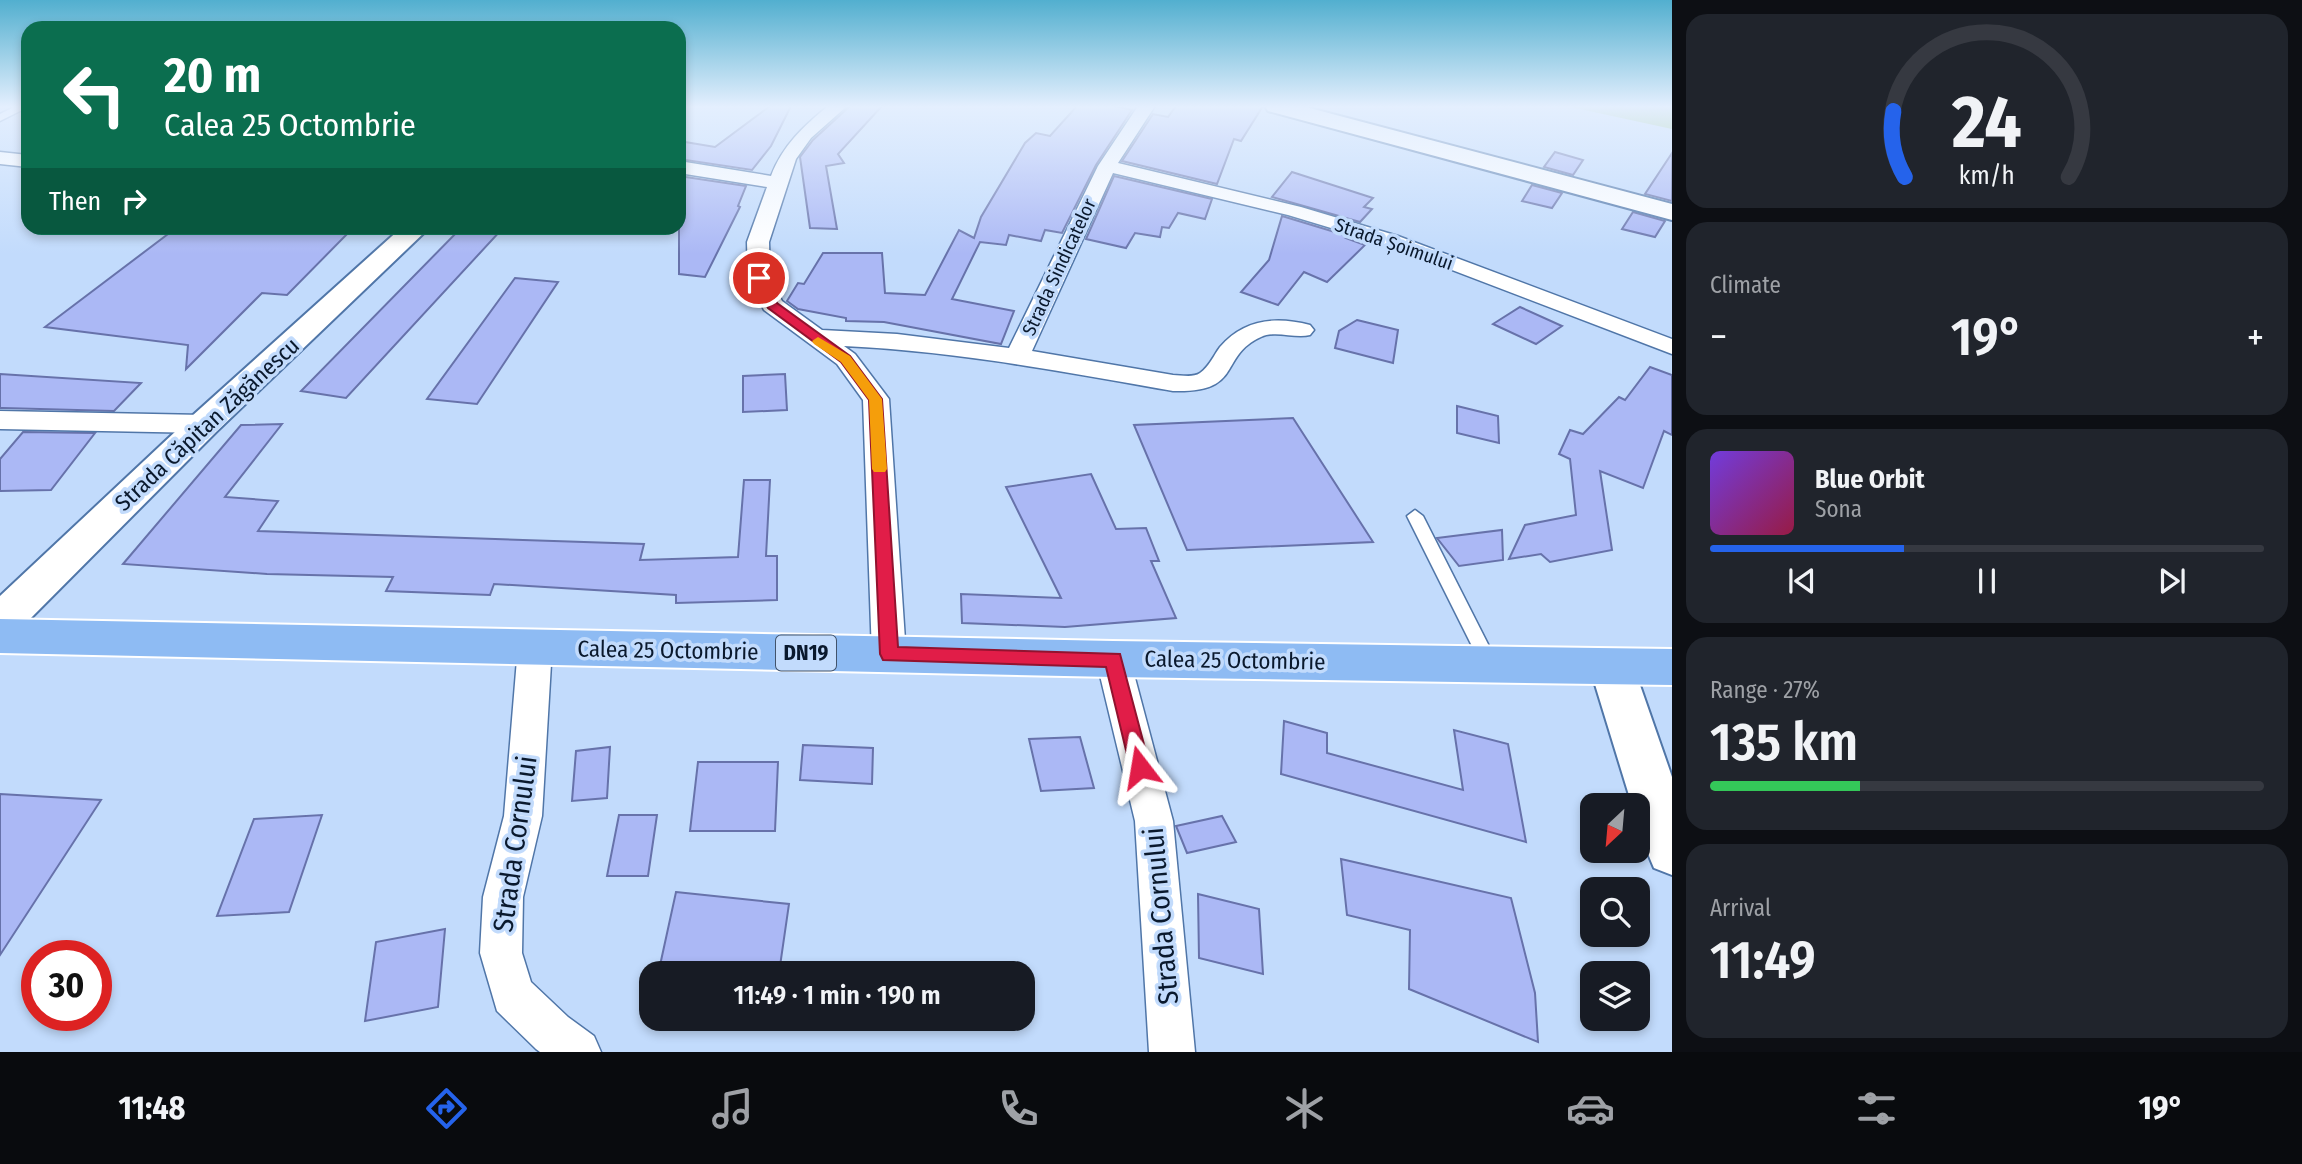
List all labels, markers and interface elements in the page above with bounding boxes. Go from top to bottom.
text: 20 m [164,46,261,105]
icon: left [49,49,140,140]
text: 24 [1951,79,2022,166]
text: Calea 25 Octombrie [164,106,416,144]
text: km/h [1959,161,2015,191]
icon: right [115,182,153,220]
text: Then [49,186,101,217]
street label: Strada Sindicatelor [1017,195,1101,339]
street label: Strada Șoimului [1332,213,1456,275]
pin [729,248,789,308]
icon: arrive [740,259,778,297]
text: Climate [1710,271,1781,299]
text: 19° [1951,306,2023,369]
text: − [1710,314,1727,360]
text: + [2247,314,2264,360]
street label: Strada Căpitan Zăgănescu [109,331,305,517]
text: Blue Orbit [1815,464,1925,495]
text: Sona [1815,495,1862,523]
icon: previous [1783,562,1821,600]
icon: pause [1968,562,2006,600]
icon: next [2153,562,2191,600]
street label: Calea 25 Octombrie [577,634,759,666]
road number: DN19 [776,636,836,670]
street label: Calea 25 Octombrie [1144,644,1326,676]
text: Range · 27% [1710,676,1820,704]
text: 135 km [1710,711,1858,774]
position arrow [1103,730,1177,804]
street label: Strada Cornului [486,754,544,934]
north arrow [1580,793,1650,863]
map controls [1580,793,1650,1031]
street label: Strada Cornului [1137,826,1185,1006]
button: search [1580,877,1650,947]
text: Arrival [1710,894,1771,922]
text: 11:49 [1710,929,1816,992]
speed limit sign: 30 [21,940,112,1031]
button: layers [1580,961,1650,1031]
text: 11:49 · 1 min · 190 m [733,980,941,1011]
icon: directions [422,1084,471,1133]
icon: music [708,1084,757,1133]
icon: phone [994,1084,1043,1133]
icon: climate [1280,1084,1329,1133]
icon: car [1566,1084,1615,1133]
icon: filters [1852,1084,1901,1133]
text: 11:48 [118,1089,186,1127]
text: 19° [2138,1089,2183,1127]

